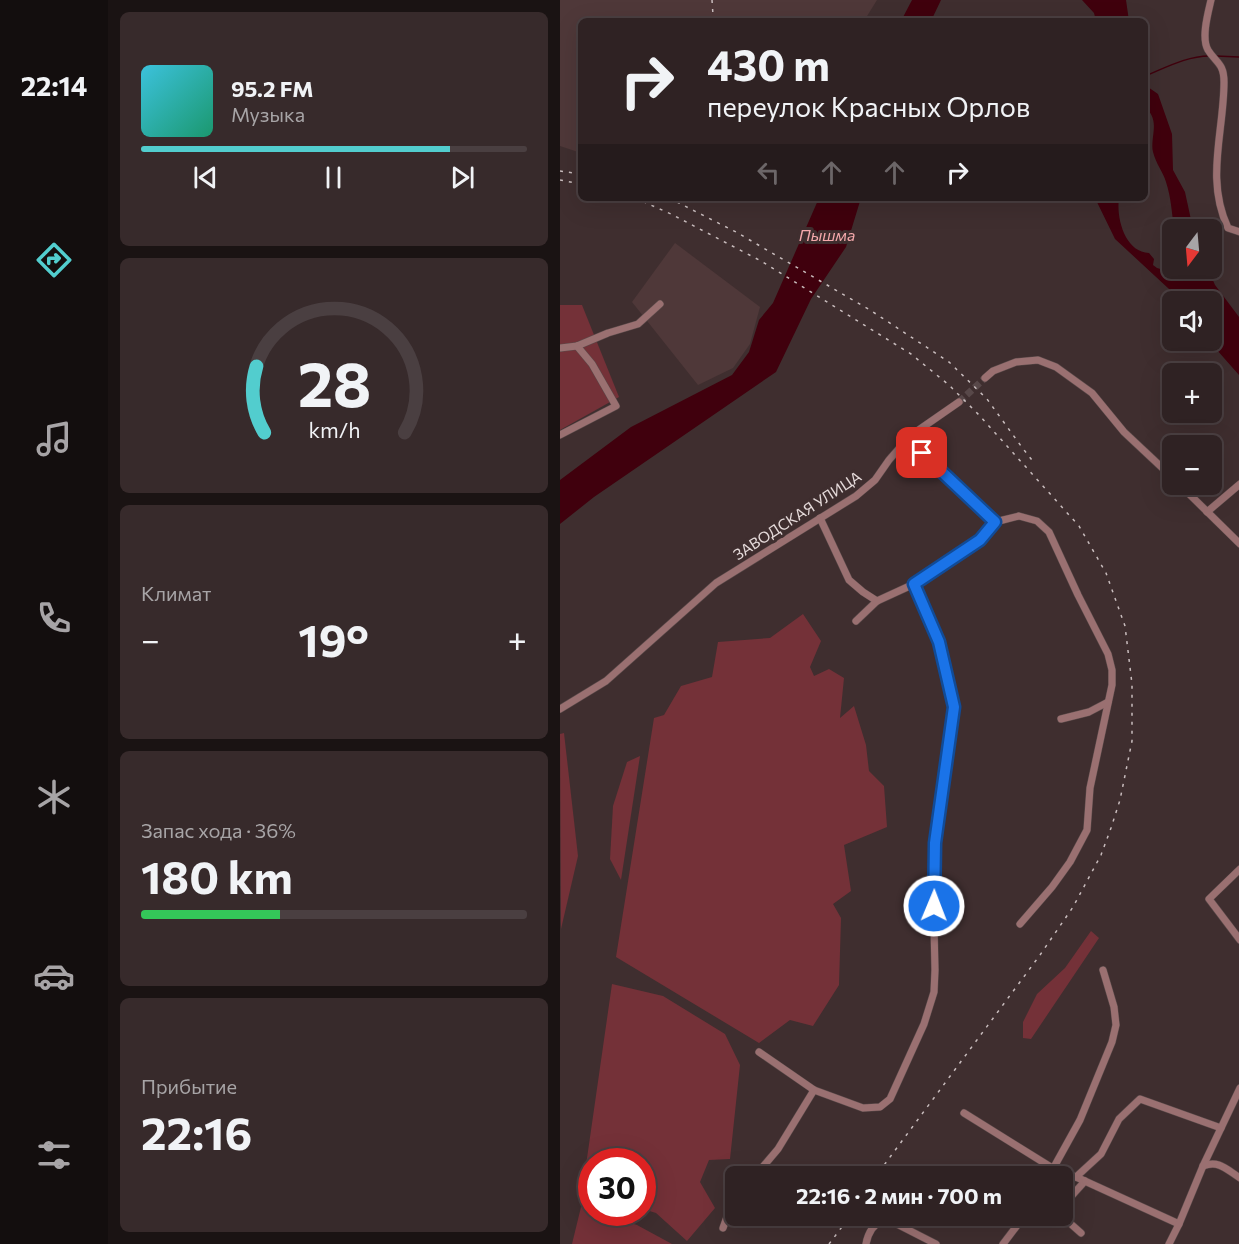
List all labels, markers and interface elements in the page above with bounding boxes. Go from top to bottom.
text: 430 m [707,38,830,90]
icon: right [608,42,686,120]
text: 22:14 [21,69,87,102]
text: 95.2 FM [231,75,314,102]
text: переулок Красных Орлов [707,90,1030,123]
text: Музыка [231,102,305,126]
icon: left [752,156,785,189]
icon: ahead [815,156,848,189]
icon: ahead [878,156,911,189]
icon: right [941,156,974,189]
icon: previous [189,161,222,194]
icon: pause [317,161,350,194]
icon: next [446,161,479,194]
north arrow [1162,219,1222,279]
map controls [1162,219,1222,495]
water label: Пышма [799,225,855,244]
icon: directions [33,239,75,281]
button: sound [1162,291,1222,351]
text: 28 [297,344,371,420]
button: + [1162,363,1222,423]
text: km/h [308,416,360,442]
icon: music [33,418,75,460]
pin [896,427,947,478]
button: − [1162,435,1222,495]
icon: arrive [905,436,938,469]
street label: ЗАВОДСКАЯ УЛИЦА [730,467,864,563]
text: Климат [141,581,211,605]
icon: phone [33,597,75,639]
text: 19° [298,611,369,666]
text: − [141,618,160,659]
text: + [508,618,527,659]
icon: climate [33,776,75,818]
text: Запас хода · 36% [141,818,296,842]
text: 180 km [141,848,293,903]
position arrow [902,874,966,938]
icon: car [33,955,75,997]
text: Прибытие [141,1074,237,1098]
text: 22:16 [141,1104,252,1159]
icon: filters [33,1134,75,1176]
speed limit sign: 30 [578,1148,656,1226]
text: 22:16 · 2 мин · 700 m [796,1182,1002,1209]

